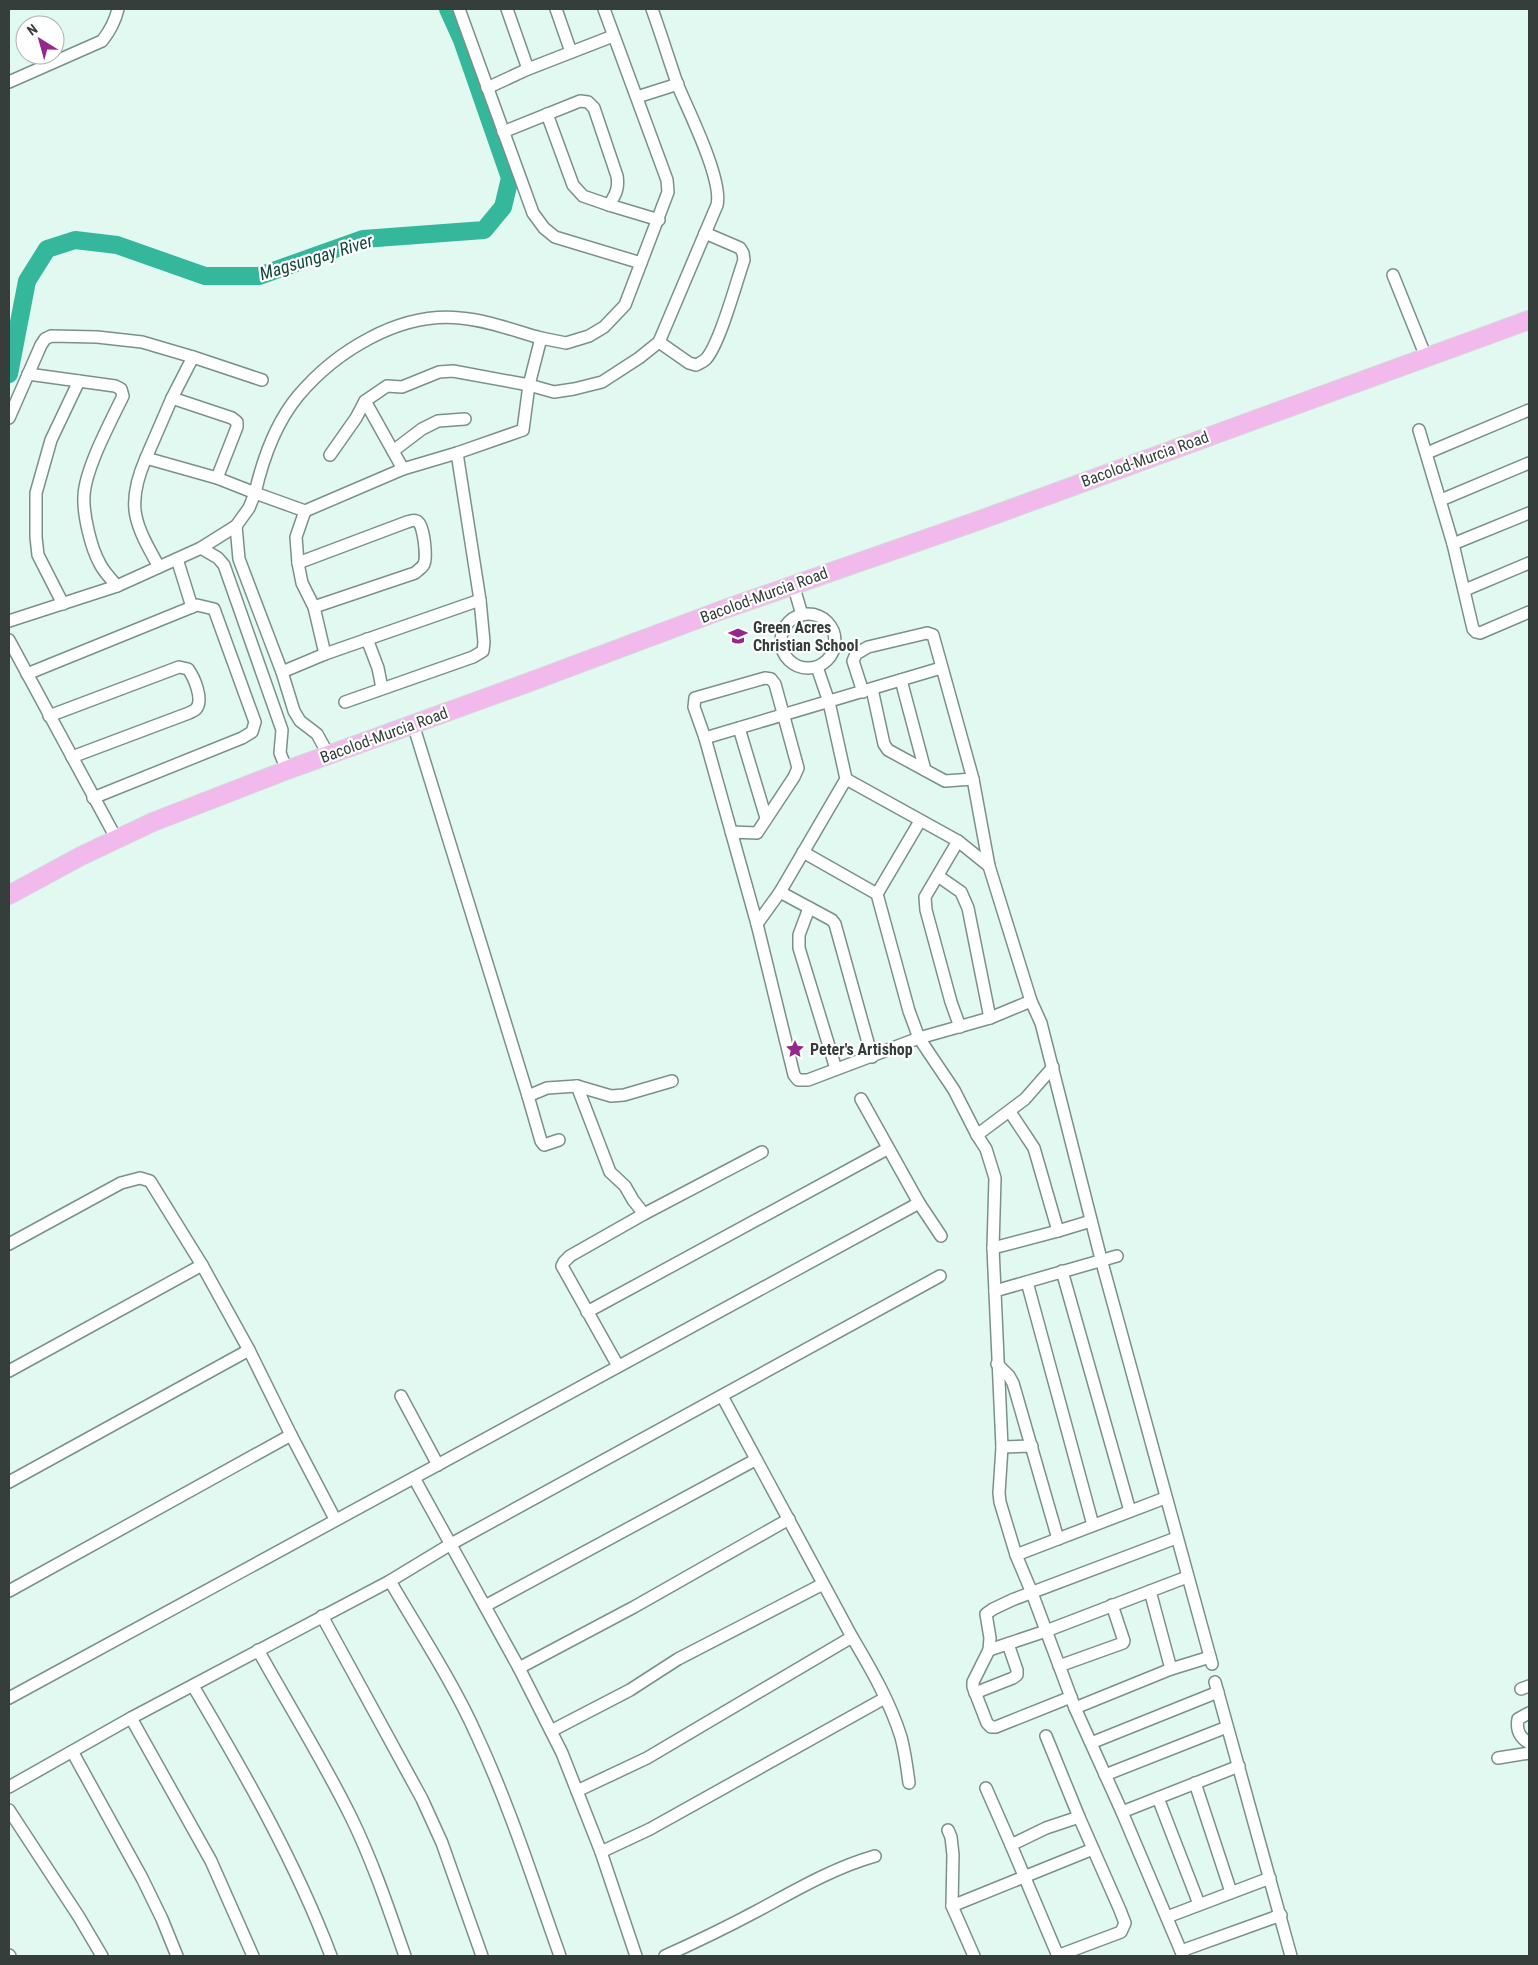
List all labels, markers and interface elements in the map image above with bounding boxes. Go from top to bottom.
north arrow [15,15,65,65]
text: N [24,21,40,39]
water label: Magsungay River [257,230,376,284]
street label: Bacolod-Murcia Road [1079,427,1211,491]
street label: Bacolod-Murcia Road [698,563,830,627]
place label: Green Acres Christian School [753,618,858,655]
school or university icon: Green Acres Christian School [727,625,749,647]
street label: Bacolod-Murcia Road [318,703,450,767]
place icon: Peter's Artishop [784,1038,806,1060]
place label: Peter's Artishop [810,1040,913,1059]

